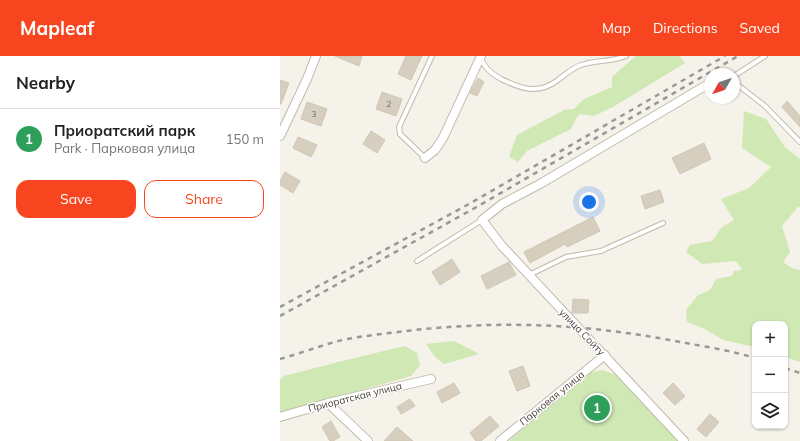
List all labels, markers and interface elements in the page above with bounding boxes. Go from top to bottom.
text: Mapleaf [20,16,94,40]
text: Map [602,19,631,37]
text: Directions [653,19,718,37]
text: Saved [740,19,780,37]
north arrow [704,68,740,104]
text: Nearby [16,72,75,93]
house number: 2 [387,99,392,109]
house number: 3 [312,109,317,119]
text: Приоратский парк [54,121,195,140]
text: 1 [25,131,33,147]
text: 150 m [226,131,264,147]
text: Park · Парковая улица [54,140,195,156]
button: Save [16,180,136,218]
button: Share [144,180,264,218]
your location [579,192,599,212]
street label: улица Сойту [556,306,608,359]
map controls [752,321,788,429]
button: + [752,321,788,357]
button: − [752,357,788,393]
street label: Парковая улица [517,368,587,428]
street label: Приоратская улица [307,379,403,415]
pin: 1 [584,393,610,423]
button: layers [752,393,788,429]

